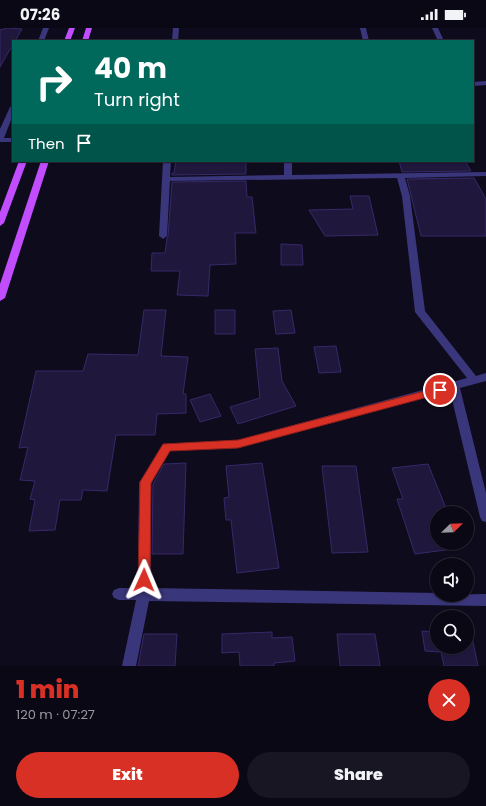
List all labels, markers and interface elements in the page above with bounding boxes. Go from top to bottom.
text: 07:26 [20,4,60,25]
text: 40 m [94,49,167,88]
icon: right [28,56,80,108]
text: Turn right [94,87,180,112]
icon: arrive [73,132,95,154]
text: Then [28,133,65,154]
pin [423,373,457,407]
icon: arrive [429,379,451,401]
north arrow [430,506,474,550]
map controls [430,506,474,654]
button: sound [430,558,474,602]
position arrow [123,559,165,601]
button: search [430,610,474,654]
text: 1 min [16,673,79,706]
button: close [428,679,470,721]
text: 120 m · 07:27 [16,705,95,724]
button: Exit [16,752,239,798]
button: Share [247,752,470,798]

